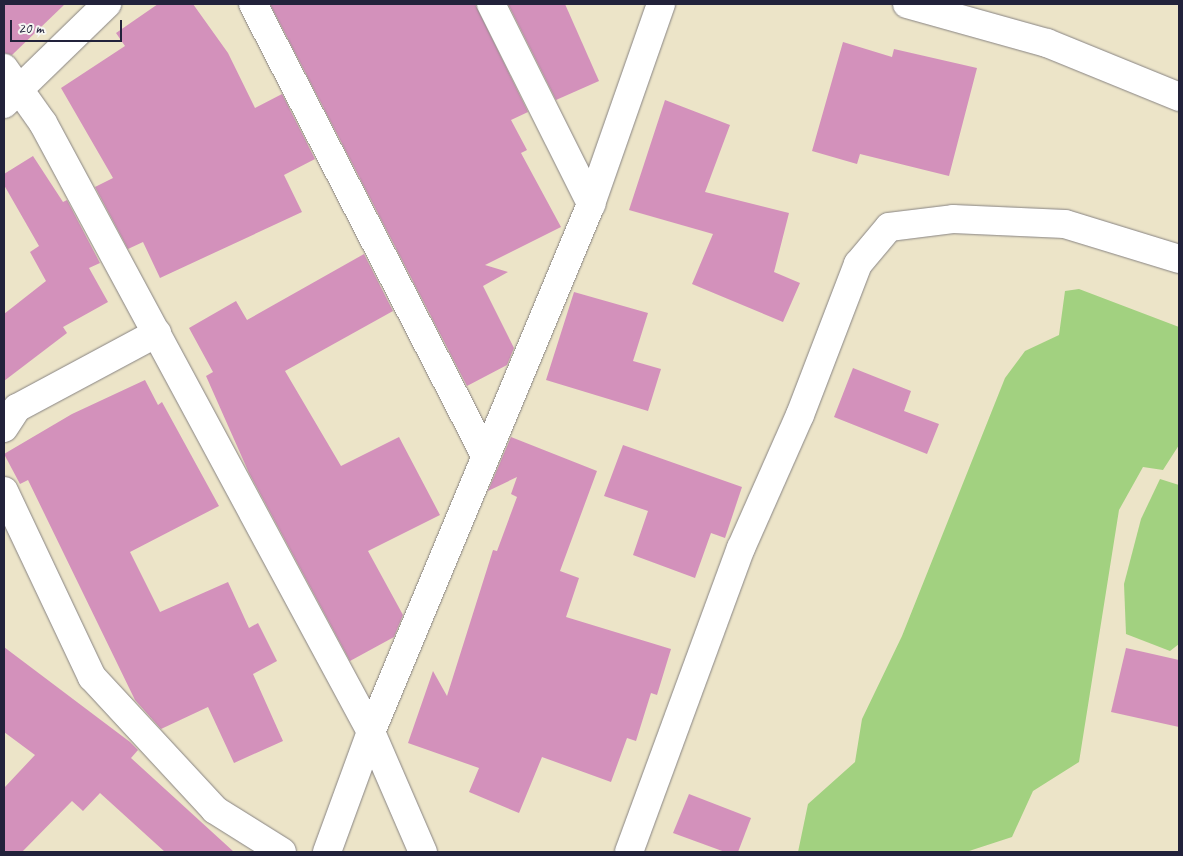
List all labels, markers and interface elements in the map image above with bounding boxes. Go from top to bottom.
scale bar [12,10,125,42]
text: 20 m [18,19,44,38]

